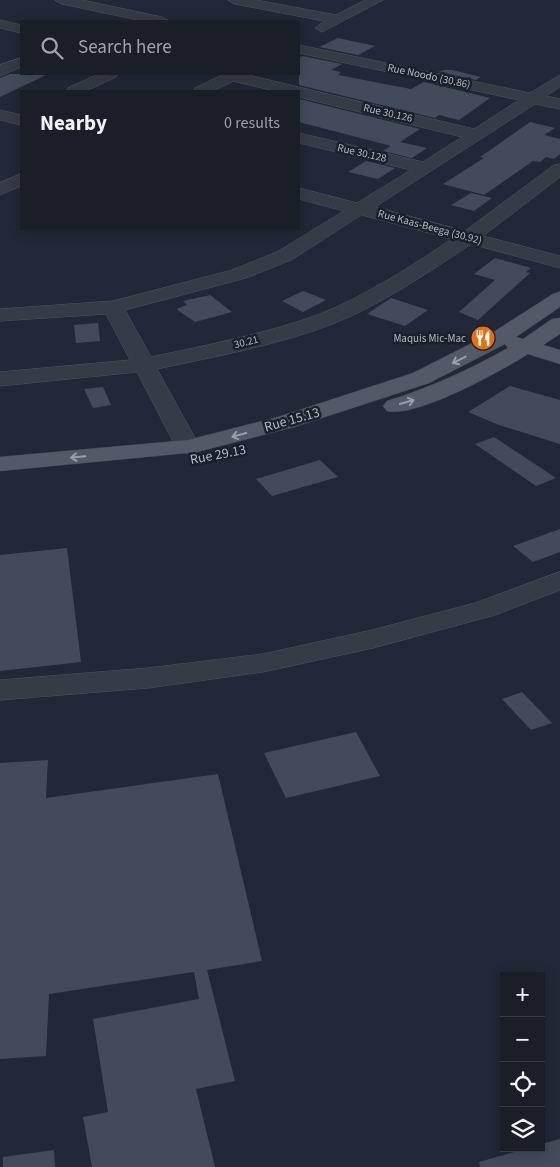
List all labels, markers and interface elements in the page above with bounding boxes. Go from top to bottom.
search box [20,20,300,75]
icon: search [38,34,66,62]
text: Search here [78,34,172,61]
street label: Rue Noodo (30.86) [386,60,472,92]
street label: Rue 30.126 [362,100,415,126]
text: Nearby [40,108,107,138]
text: 0 results [224,112,280,134]
street label: Rue 30.128 [336,140,389,166]
street label: Rue Kaas-Beega (30.92) [376,206,484,248]
restaurant icon: Maquis Mic-Mac [470,325,496,351]
place label: Maquis Mic-Mac [393,331,466,346]
street label: 30.21 [232,332,260,352]
one-way arrow [452,356,467,365]
one-way arrow [399,397,415,407]
street label: Rue 15.13 [262,403,322,437]
one-way arrow [232,431,248,440]
street label: Rue 29.13 [188,440,248,470]
one-way arrow [71,452,87,462]
map controls [500,972,545,1152]
button: + [500,972,545,1017]
button: − [500,1017,545,1062]
button: locate [500,1062,545,1107]
button: layers [500,1107,545,1152]

